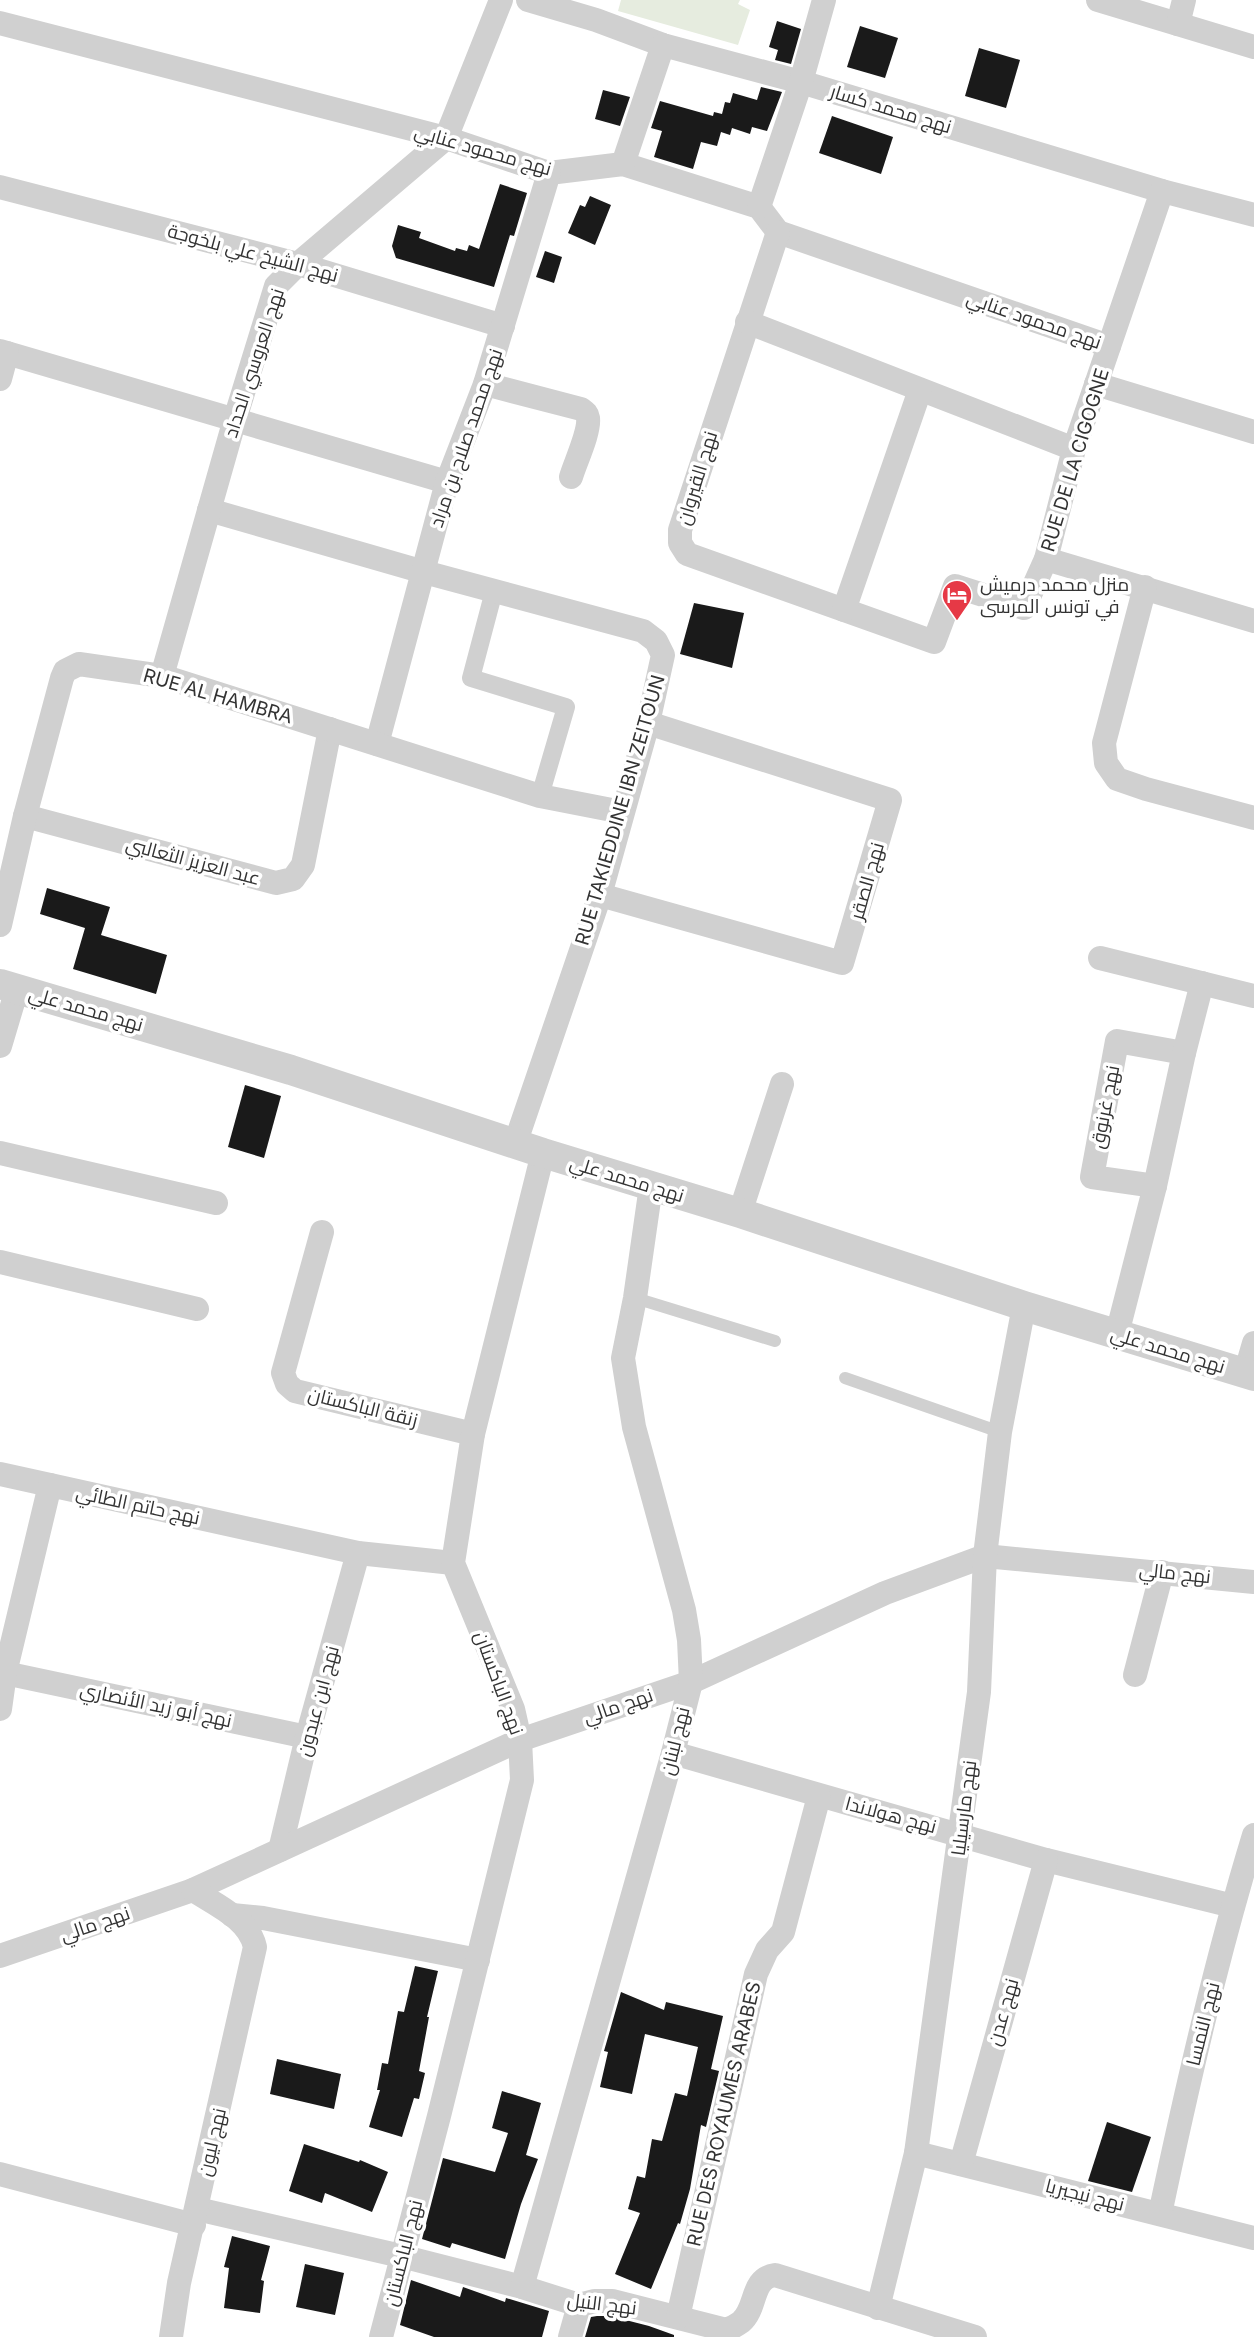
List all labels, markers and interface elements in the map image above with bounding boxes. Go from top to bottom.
street label: نهج محمد كسار [826,79,954,140]
street label: نهج محمود عنابي [411,119,554,183]
street label: نهج الشيخ علي بلخوجة [164,219,341,290]
street label: نهج العروسي الحداد [219,285,292,441]
street label: نهج محمود عنابي [963,286,1104,357]
street label: نهج محمد صلاح بن مراد [425,346,509,531]
street label: RUE DE LA CIGOGNE [1036,366,1114,554]
street label: نهج القيروان [672,428,724,528]
place label: منزل محمد درميش في تونس المرسى [980,573,1129,621]
hotel icon: منزل محمد درميش في تونس المرسى [940,578,974,622]
street label: RUE AL HAMBRA [141,664,295,728]
street label: RUE TAKIEDDINE IBN ZEITOUN [570,672,670,948]
street label: عبد العزيز الثعالبي [123,832,263,893]
street label: نهج الصقر [845,840,891,924]
street label: نهج محمد علي [25,982,146,1039]
street label: نهج غرنوق [1086,1063,1126,1151]
street label: نهج محمد علي [566,1151,687,1210]
street label: نهج محمد علي [1107,1322,1228,1381]
street label: زنقة الباكستان [306,1382,420,1432]
street label: نهج حاتم الطائي [73,1481,202,1532]
street label: نهج مالي [1138,1558,1212,1591]
street label: نهج الباكستان [468,1628,528,1739]
street label: نهج ابن عبدون [292,1643,346,1759]
street label: نهج أبو زيد الأنصاري [77,1678,234,1735]
street label: نهج مالي [580,1683,657,1731]
street label: نهج لبنان [655,1704,697,1778]
street label: نهج مارسيليا [947,1759,983,1857]
street label: نهج هولاندا [842,1792,939,1840]
street label: نهج مالي [57,1901,134,1949]
street label: نهج عدن [982,1976,1025,2049]
street label: RUE DES ROYAUMES ARABES [682,1979,766,2249]
street label: نهج النمسا [1181,1980,1226,2069]
street label: نهج ليون [193,2106,233,2179]
street label: نهج نيجيريا [1043,2174,1127,2218]
street label: نهج الباكستان [379,2198,429,2309]
street label: نهج النيل [566,2288,638,2322]

